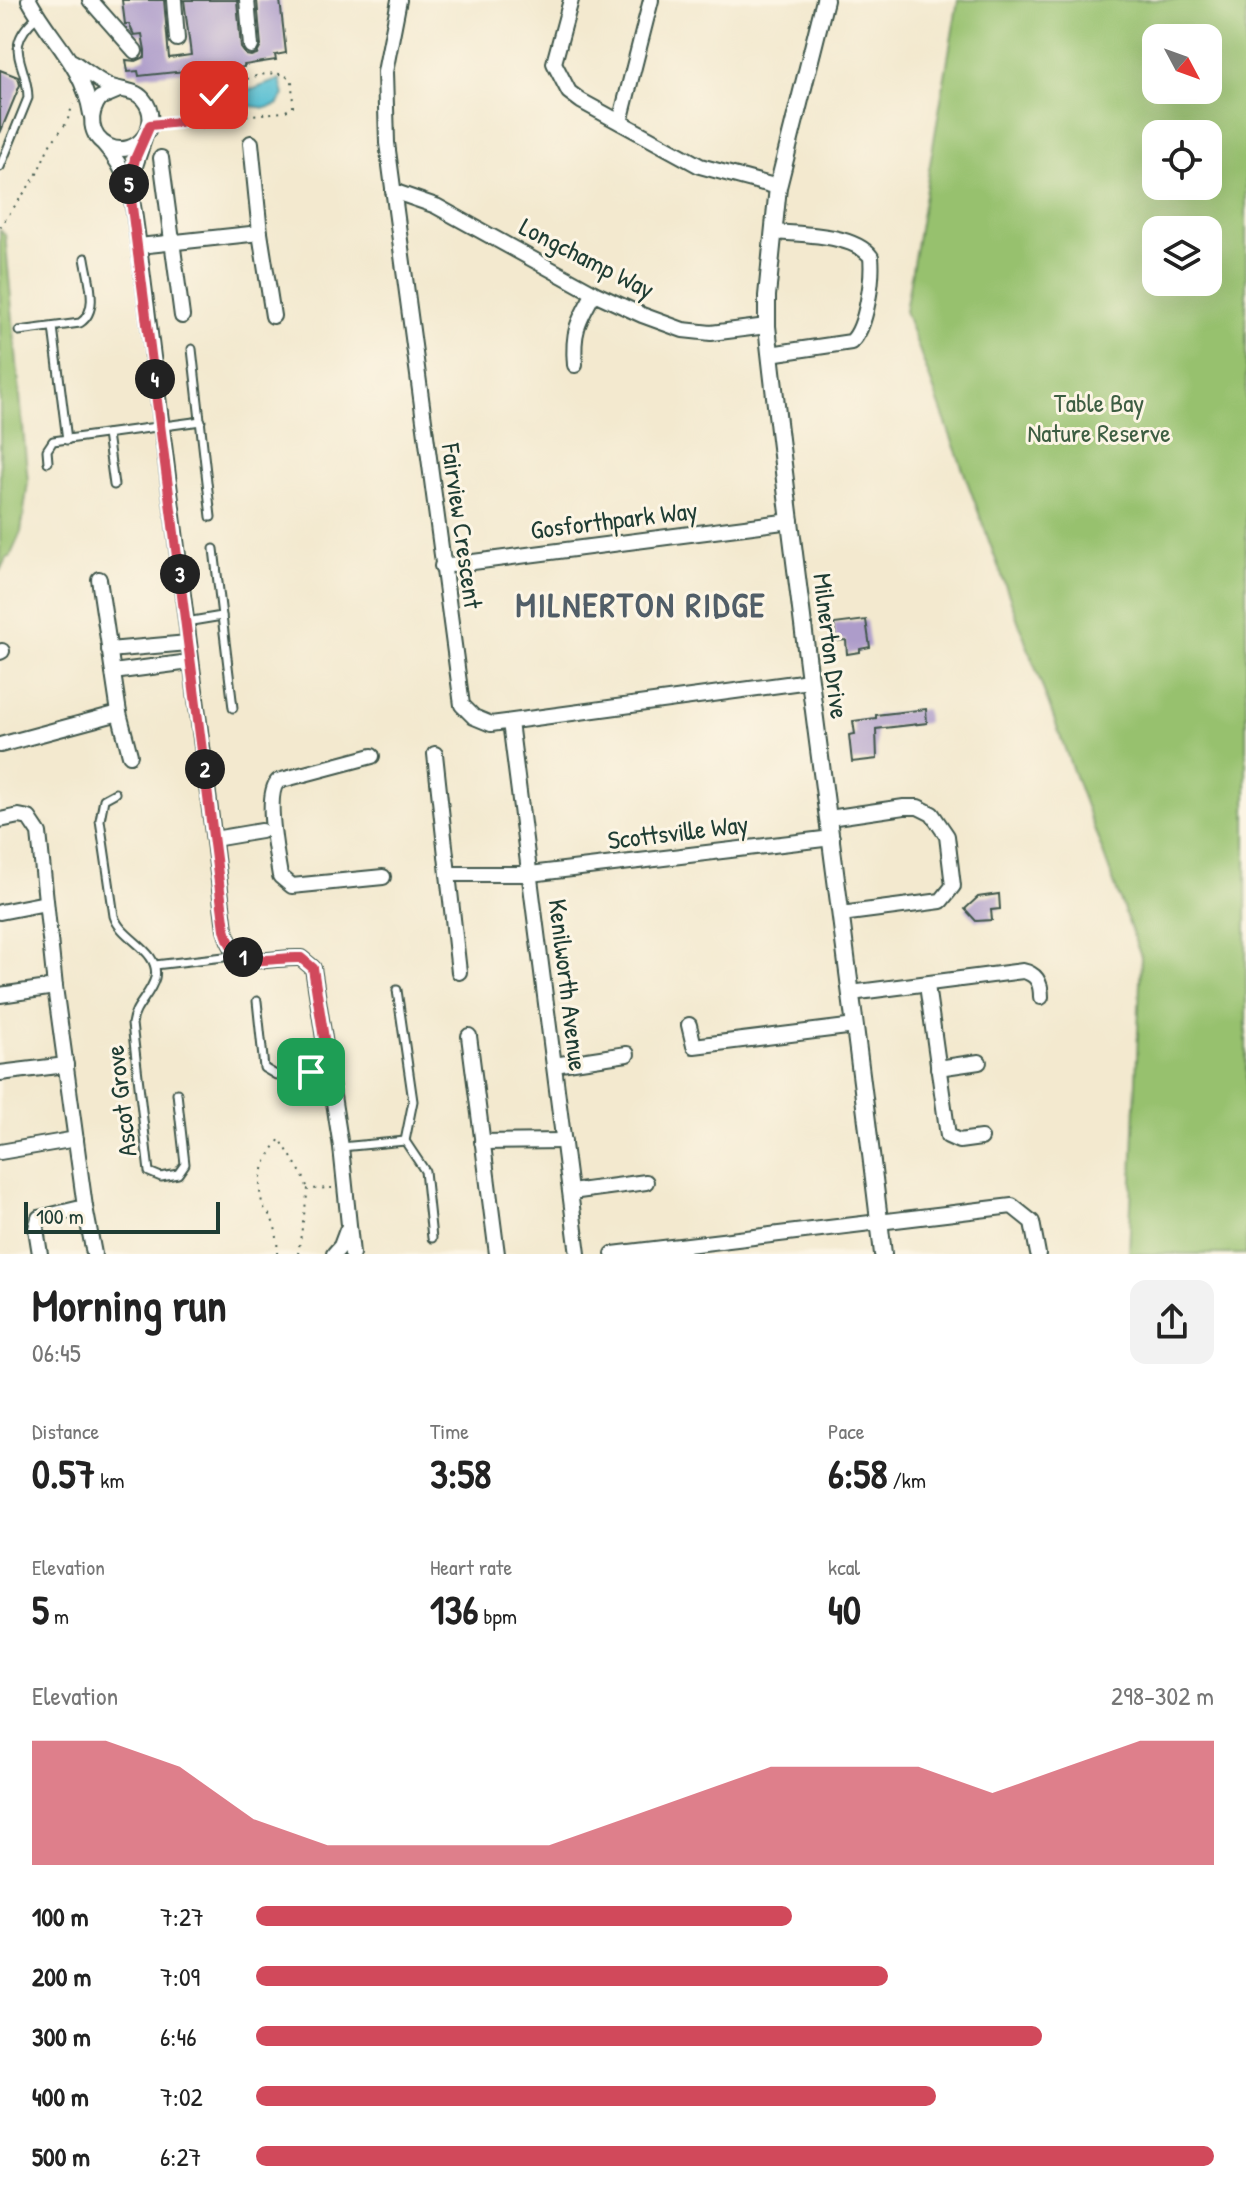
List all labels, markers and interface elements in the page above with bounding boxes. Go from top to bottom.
north arrow [1142,24,1222,104]
map controls [1142,24,1222,296]
pin [180,61,248,129]
icon: check [192,73,236,117]
button: locate [1142,120,1222,200]
pin: 5 [109,164,149,204]
text: 5 [124,169,134,199]
street label: Longchamp Way [514,209,661,306]
button: layers [1142,216,1222,296]
pin: 4 [135,359,175,399]
text: 4 [151,364,159,394]
park label: Table Bay Nature Reserve [1028,385,1170,450]
street label: Fairview Crescent [433,440,492,612]
street label: Gosforthpark Way [528,492,699,547]
pin: 3 [160,554,200,594]
text: 3 [175,559,185,589]
street label: Milnerton Drive [805,571,858,721]
district label: MILNERTON RIDGE [515,582,767,628]
pin: 2 [185,749,225,789]
text: 2 [200,754,210,784]
street label: Scottsville Way [606,806,750,857]
street label: Kenilworth Avenue [541,897,596,1073]
pin: 1 [223,937,263,977]
text: 1 [239,942,247,972]
pin [277,1038,345,1106]
street label: Ascot Grove [96,1043,145,1159]
icon: arrive [289,1050,333,1094]
scale bar [24,1198,220,1234]
text: 100 m [36,1201,84,1231]
text: Morning run [32,1275,227,1335]
button: share [1130,1280,1214,1364]
text: 06:45 [32,1335,81,1370]
text: Distance [32,1416,99,1446]
text: Time [430,1416,469,1446]
text: Pace [828,1416,865,1446]
text: 0.57 [32,1446,95,1500]
text: 3:58 [430,1446,491,1500]
text: 6:58 [828,1446,887,1500]
text: km [95,1465,124,1495]
text: /km [887,1465,926,1495]
text: Elevation [32,1552,105,1582]
text: Heart rate [430,1552,512,1582]
text: kcal [828,1552,860,1582]
text: 5 [32,1582,49,1636]
text: 136 [430,1582,478,1636]
text: 40 [828,1582,861,1636]
text: m [49,1601,69,1631]
text: bpm [478,1601,517,1631]
text: Elevation [32,1678,118,1713]
text: 298–302 m [1111,1678,1214,1713]
text: 100 m [32,1899,88,1934]
text: 7:27 [160,1899,204,1934]
text: 200 m [32,1959,91,1994]
text: 7:09 [160,1959,200,1994]
text: 300 m [32,2019,91,2054]
text: 6:46 [160,2019,197,2054]
text: 400 m [32,2079,89,2114]
text: 7:02 [160,2079,203,2114]
text: 500 m [32,2139,90,2174]
text: 6:27 [160,2139,201,2174]

